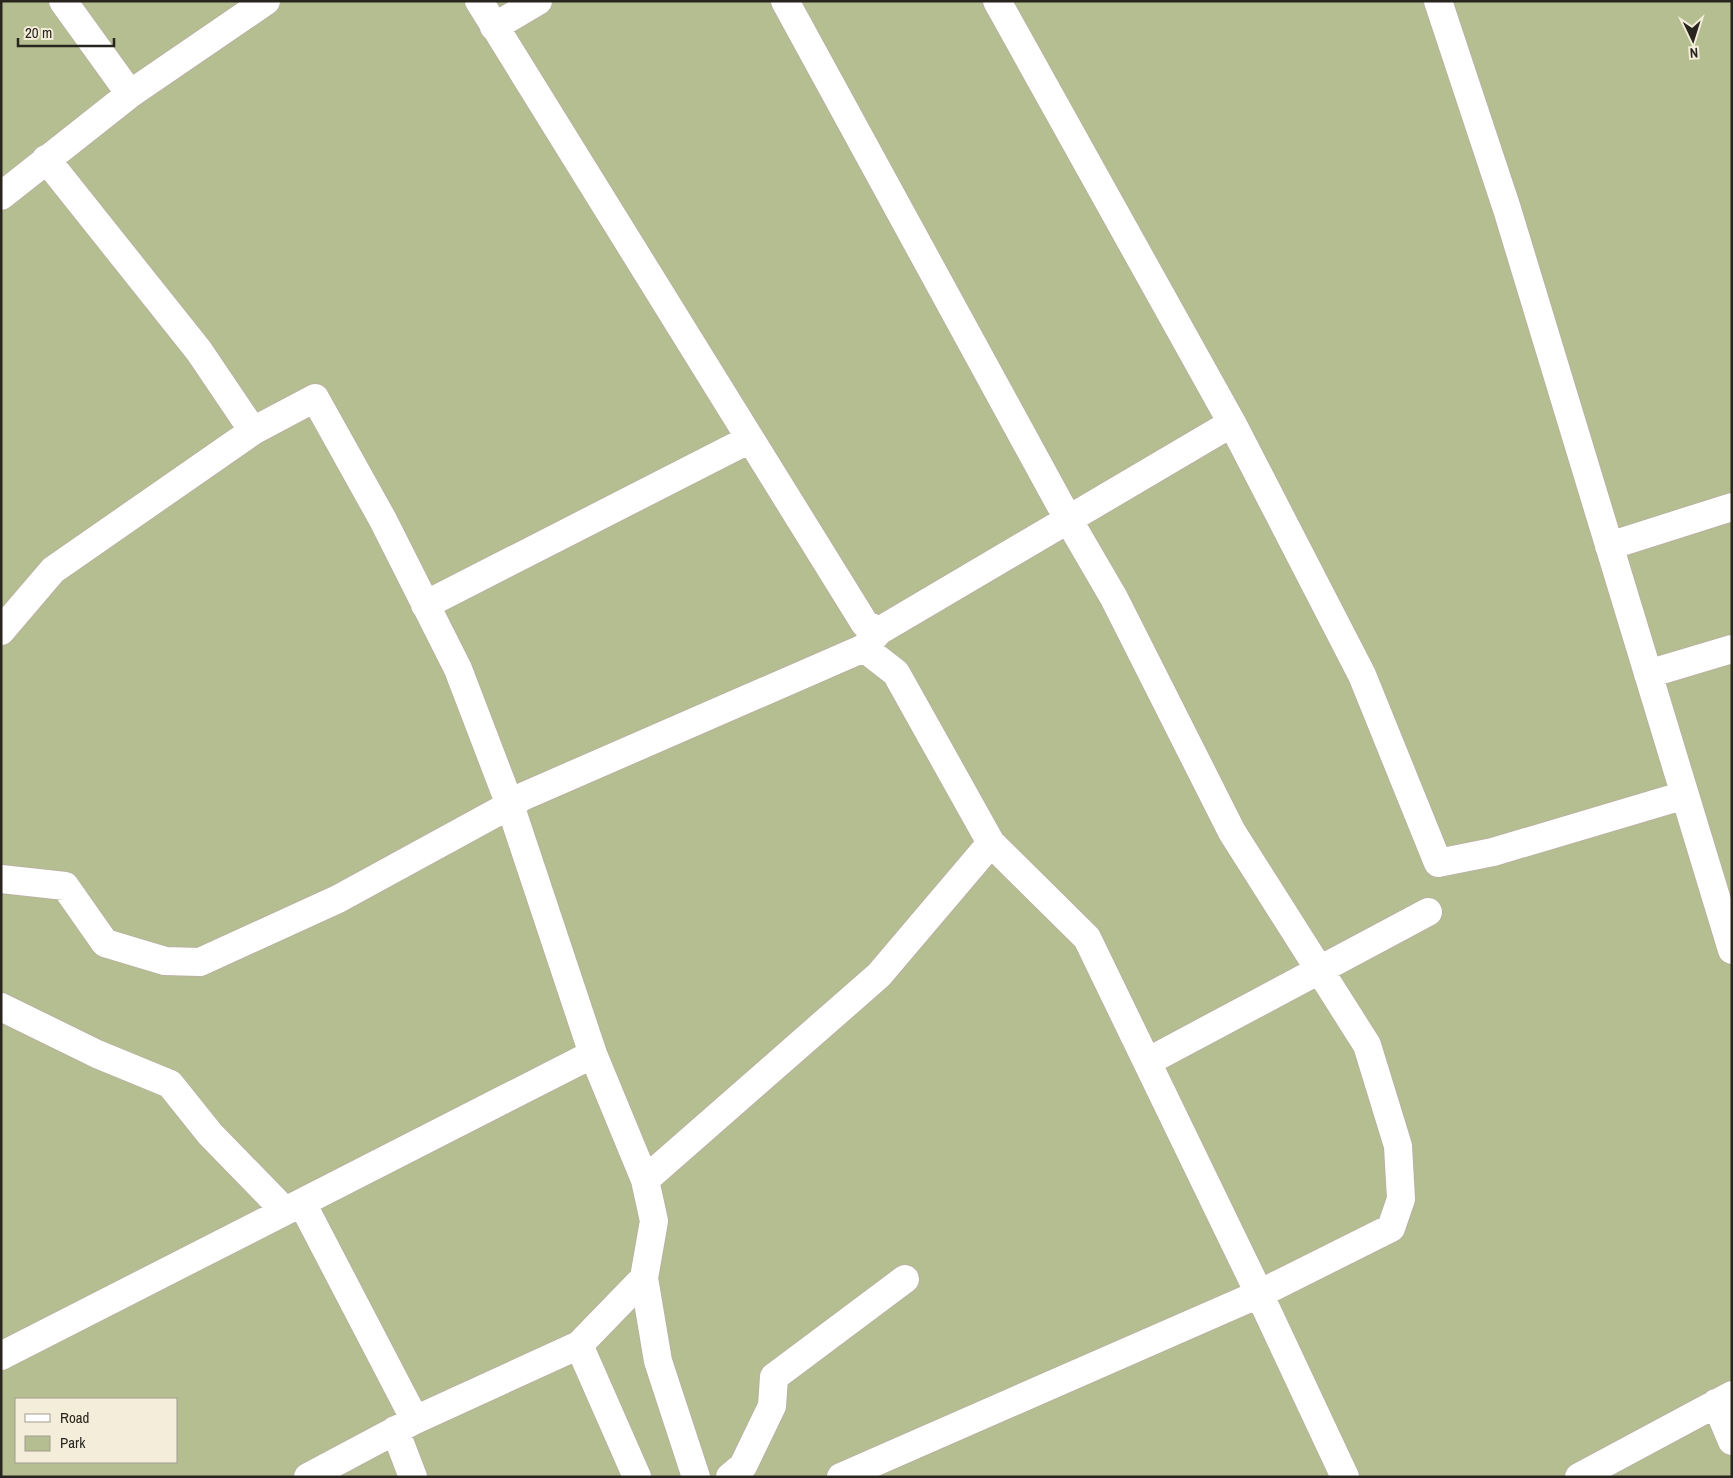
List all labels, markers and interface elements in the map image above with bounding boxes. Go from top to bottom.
scale bar [18,15,114,47]
north arrow [1668,15,1718,65]
text: 20 m [25,22,52,43]
text: N [1689,44,1699,62]
legend [15,1398,178,1463]
text: Road [60,1407,89,1428]
text: Park [60,1432,86,1453]

